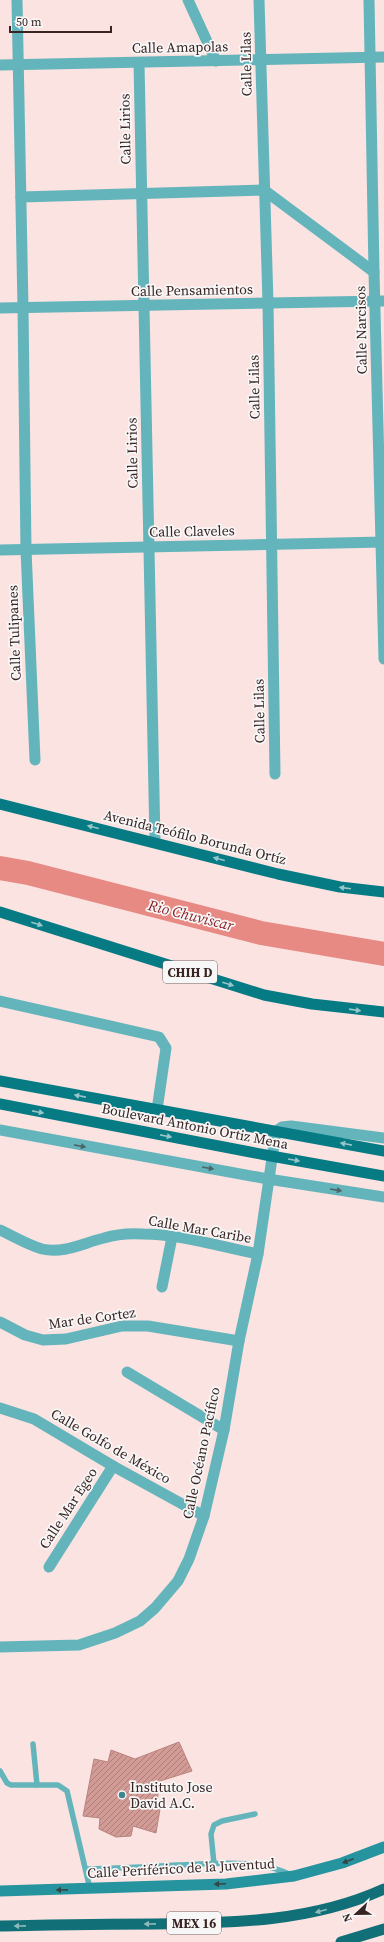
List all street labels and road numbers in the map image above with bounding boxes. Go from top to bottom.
street label: Calle Lilas [235,32,257,96]
street label: Calle Amapolas [132,36,228,58]
street label: Calle Lirios [114,93,136,165]
street label: Calle Pensamientos [131,279,253,301]
street label: Calle Narcisos [350,286,372,374]
street label: Calle Lilas [243,355,265,419]
street label: Calle Lirios [121,417,143,489]
street label: Calle Claveles [149,520,235,542]
street label: Calle Tulipanes [2,585,26,681]
street label: Calle Lilas [248,679,270,743]
street label: Avenida Teófilo Borunda Ortíz [102,805,289,870]
road number: CHIH D [163,961,217,983]
street label: Boulevard Antonio Ortiz Mena [100,1098,291,1154]
street label: Calle Mar Caribe [147,1210,253,1248]
street label: Mar de Cortez [47,1302,137,1334]
street label: Calle Océano Pacífico [177,1385,225,1521]
street label: Calle Golfo de México [47,1403,175,1489]
street label: Calle Mar Egeo [34,1463,102,1553]
street label: Calle Periférico de la Juventud [87,1853,275,1883]
road number: MEX 16 [167,1912,221,1934]

